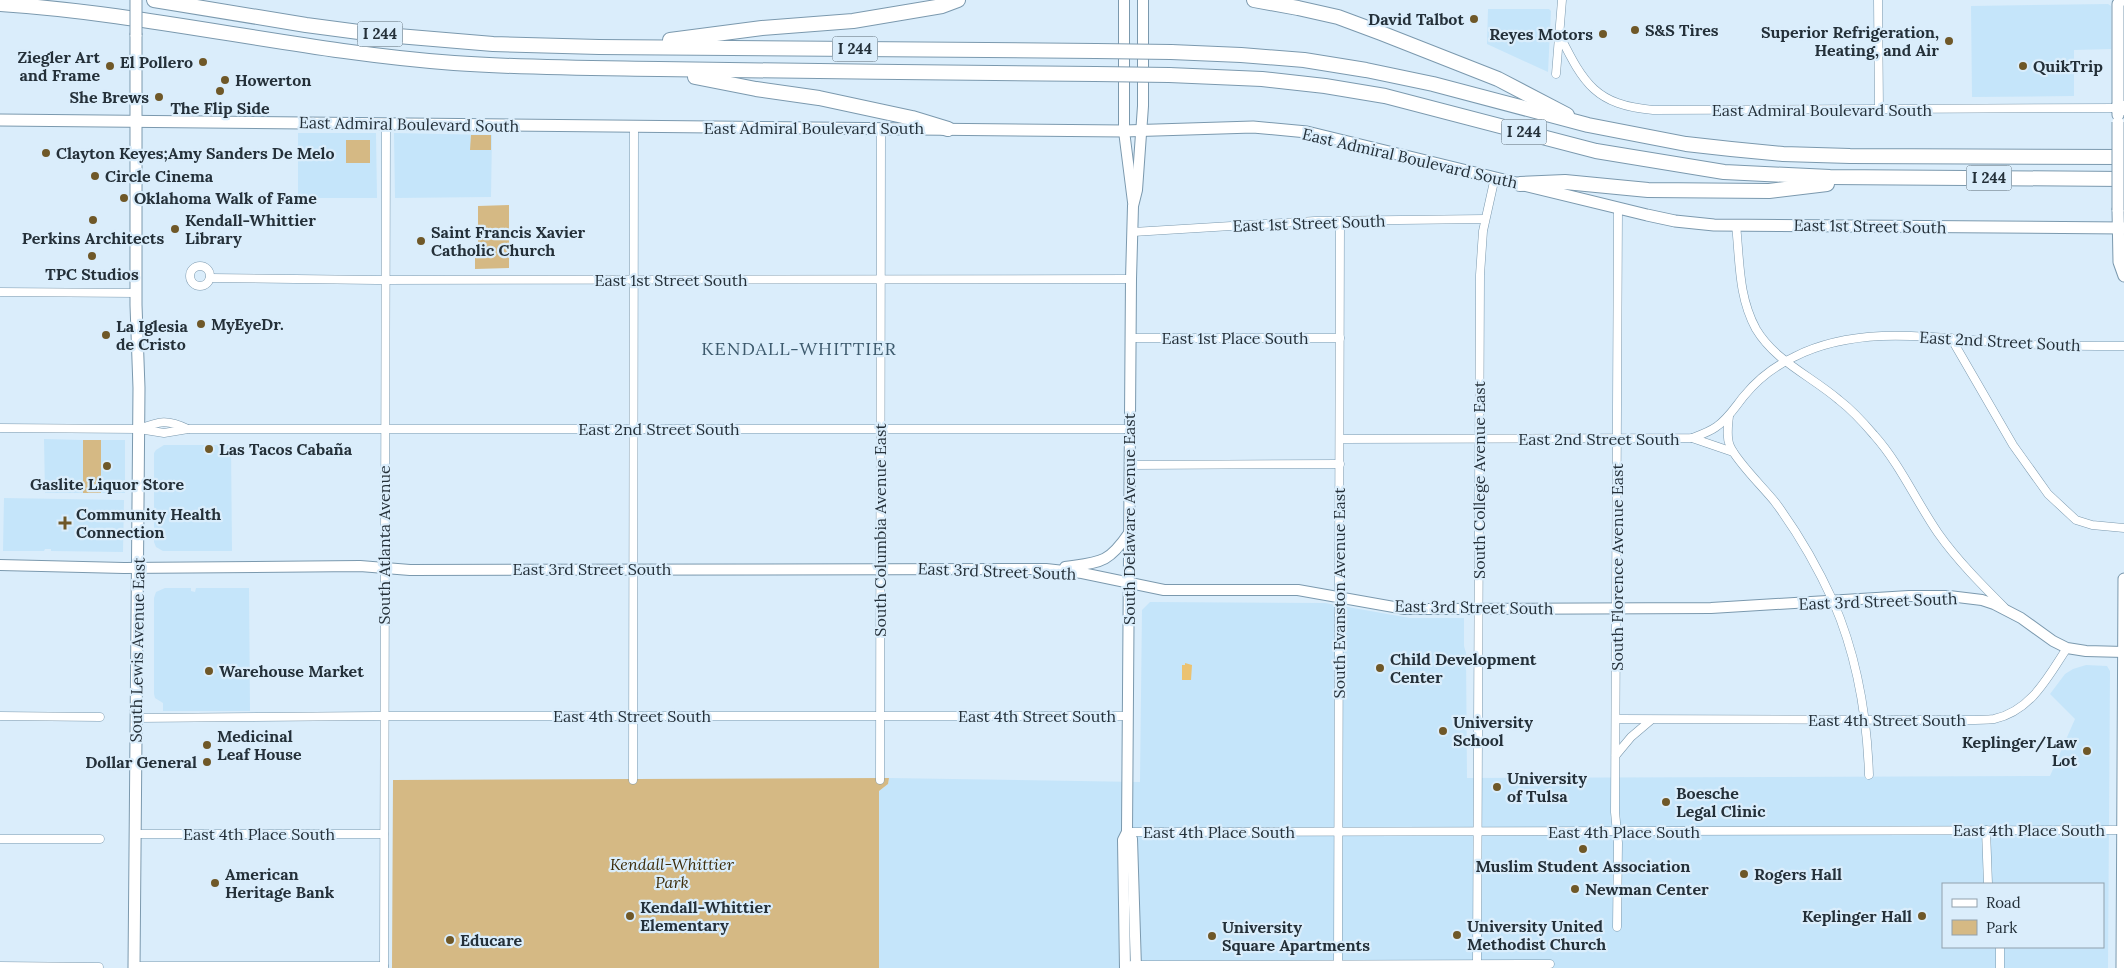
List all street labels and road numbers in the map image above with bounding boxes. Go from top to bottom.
road number: I 244 [358,22,402,46]
road number: I 244 [832,36,878,62]
street label: East Admiral Boulevard South [1712,100,1933,120]
street label: East Admiral Boulevard South [299,112,520,136]
street label: East Admiral Boulevard South [704,118,925,138]
road number: I 244 [1502,120,1546,144]
street label: East Admiral Boulevard South [1300,123,1520,193]
road number: I 244 [1966,166,2012,190]
street label: East 1st Street South [1232,210,1386,236]
street label: East 1st Street South [1793,215,1947,237]
street label: East 1st Street South [595,270,748,290]
street label: East 2nd Street South [1919,327,2082,355]
street label: East 1st Place South [1162,328,1309,348]
street label: South College Avenue East [1469,380,1489,579]
street label: South Delaware Avenue East [1119,412,1139,625]
street label: East 2nd Street South [578,419,740,439]
street label: South Columbia Avenue East [870,423,890,637]
street label: East 2nd Street South [1518,429,1680,449]
street label: South Florence Avenue East [1607,463,1627,671]
street label: South Atlanta Avenue [374,465,394,625]
street label: South Evanston Avenue East [1329,487,1349,698]
street label: South Lewis Avenue East [125,556,149,743]
street label: East 3rd Street South [917,558,1077,584]
street label: East 3rd Street South [513,559,672,579]
street label: East 3rd Street South [1798,588,1958,614]
street label: East 3rd Street South [1394,596,1554,618]
street label: East 4th Street South [553,706,711,726]
street label: East 4th Street South [958,706,1116,726]
street label: East 4th Street South [1808,710,1966,730]
street label: East 4th Place South [1953,820,2105,840]
street label: East 4th Place South [1143,822,1295,842]
street label: East 4th Place South [1548,822,1700,842]
street label: East 4th Place South [183,824,335,844]

